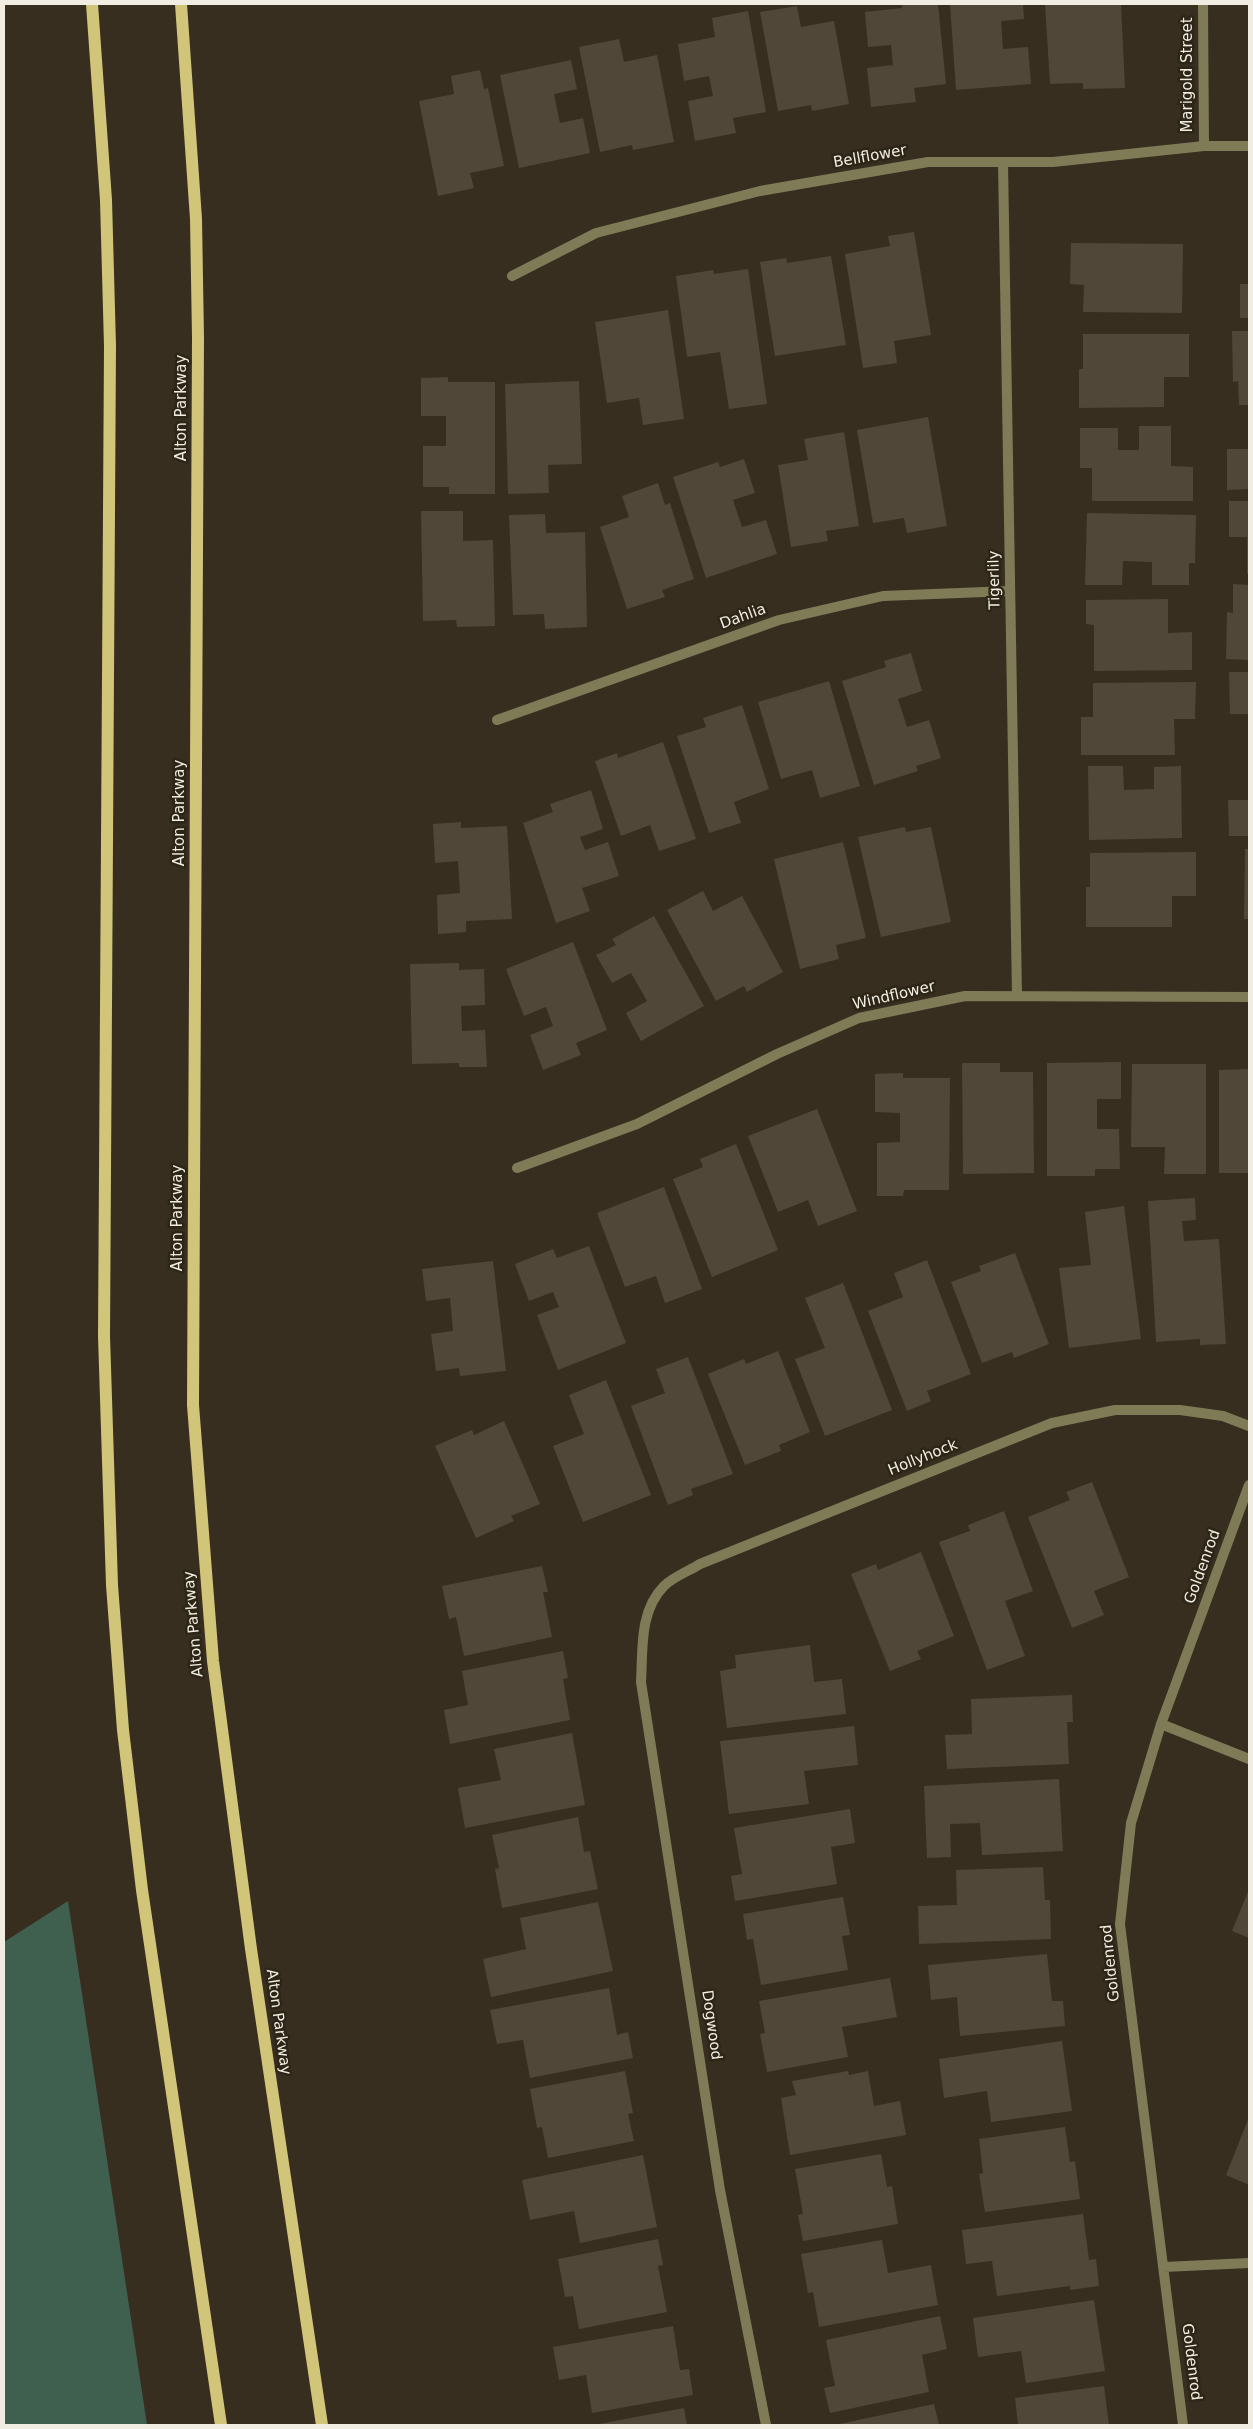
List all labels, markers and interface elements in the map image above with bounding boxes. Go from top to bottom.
street label: Marigold Street [1179,17,1197,133]
street label: Bellflower [832,142,908,172]
street label: Alton Parkway [173,355,191,461]
street label: Tigerlily [985,550,1005,610]
street label: Dahlia [717,600,769,634]
street label: Alton Parkway [171,760,189,866]
street label: Windflower [851,978,937,1014]
street label: Alton Parkway [169,1165,187,1271]
street label: Hollyhock [886,1436,960,1480]
street label: Goldenrod [1181,1527,1225,1607]
street label: Alton Parkway [180,1570,208,1678]
street label: Goldenrod [1098,1923,1124,2003]
street label: Alton Parkway [262,1968,294,2076]
street label: Dogwood [697,1989,725,2061]
street label: Goldenrod [1177,2322,1205,2402]

